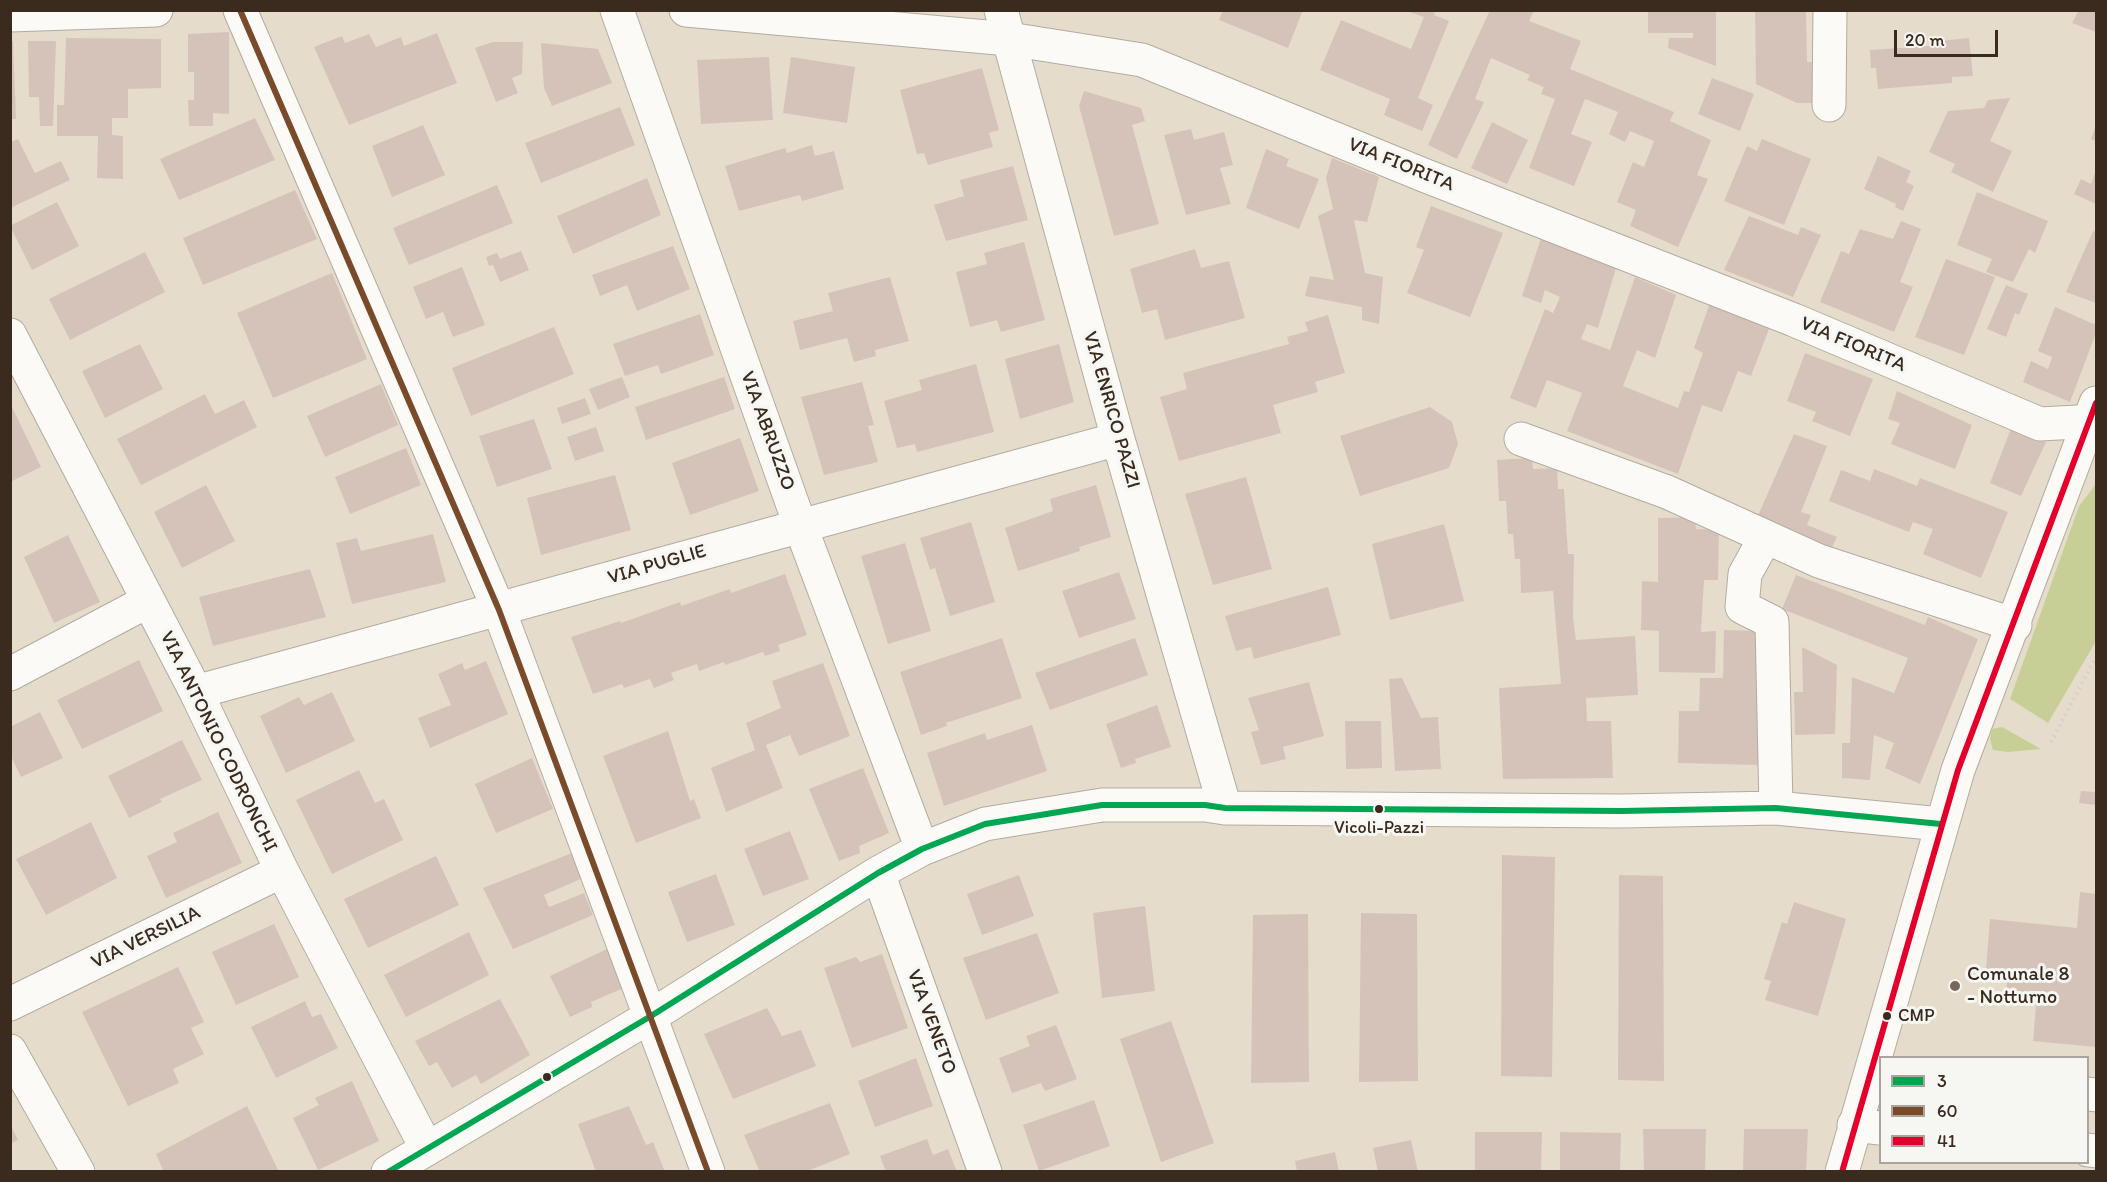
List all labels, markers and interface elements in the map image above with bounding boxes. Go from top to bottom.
scale bar [1897,18,2000,56]
text: 20 m [1905,29,1945,51]
street label: VIA FIORITA [1344,133,1458,197]
street label: VIA FIORITA [1796,312,1910,378]
street label: VIA ENRICO PAZZI [1077,329,1145,491]
street label: VIA ABRUZZO [734,368,800,494]
street label: VIA PUGLIE [605,539,709,591]
street label: VIA ANTONIO CODRONCHI [154,628,282,856]
marker: Vicoli-Pazzi [1373,803,1385,815]
place label: Vicoli-Pazzi [1334,817,1424,839]
street label: VIA VERSILIA [87,901,205,975]
place label: Comunale 8 - Notturno [1967,963,2070,1010]
street label: VIA VENETO [901,966,961,1078]
marker: Comunale 8 - Notturno [1948,979,1962,993]
place label: CMP [1898,1005,1935,1027]
marker: CMP [1881,1010,1893,1022]
legend [1879,1056,2089,1164]
text: 3 [1937,1070,1947,1092]
unlabelled marker [541,1071,553,1083]
text: 60 [1937,1100,1958,1122]
text: 41 [1937,1130,1956,1152]

